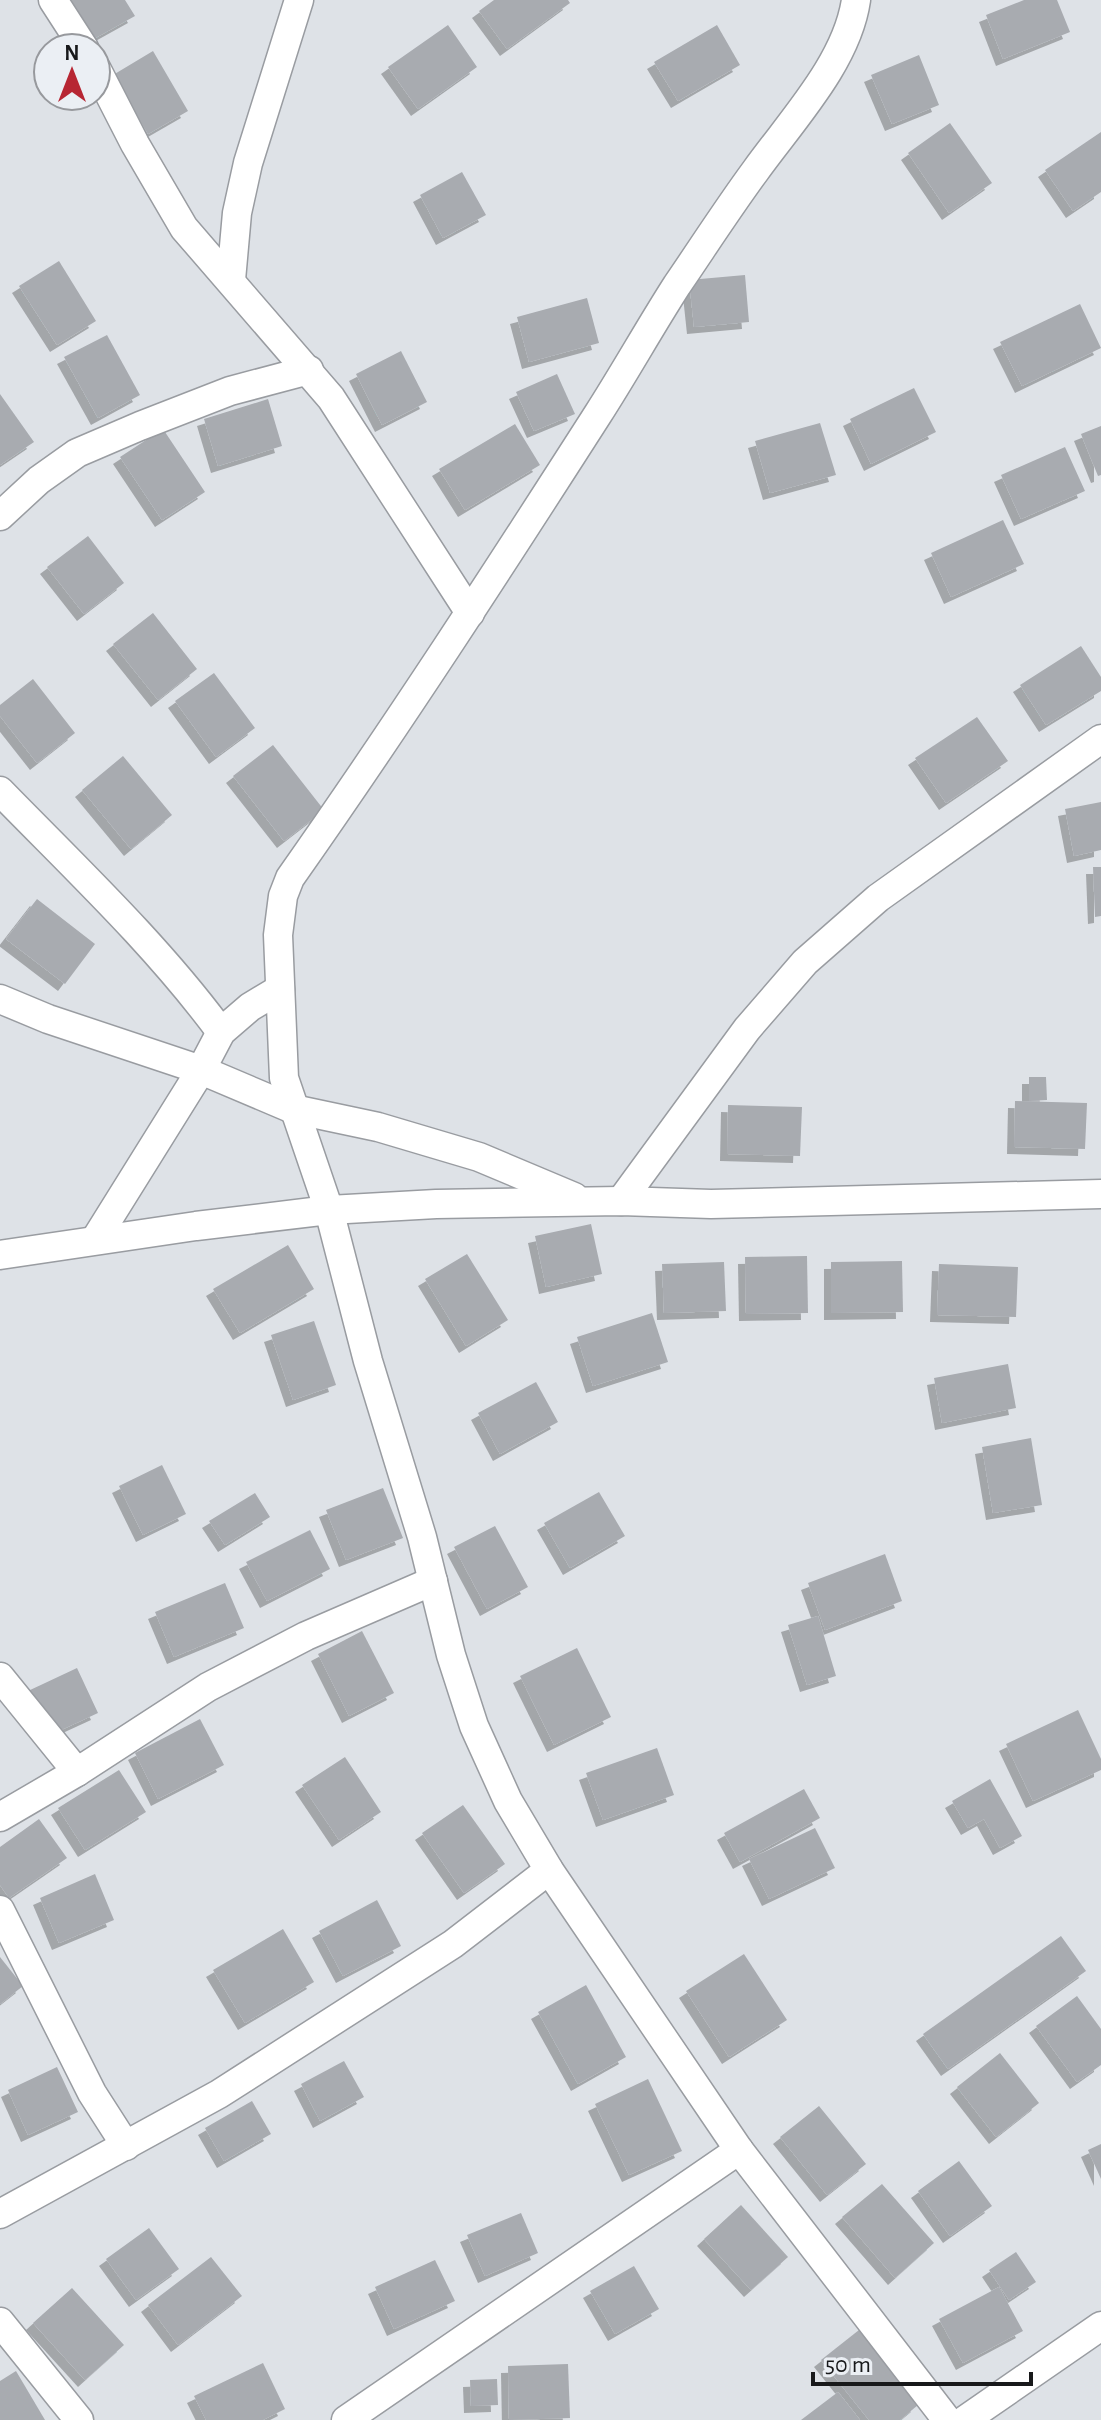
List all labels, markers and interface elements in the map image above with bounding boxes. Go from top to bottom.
north arrow [32,32,112,112]
text: N [64,42,80,64]
scale bar [813,2336,1031,2386]
text: 50 m [825,2353,871,2377]

